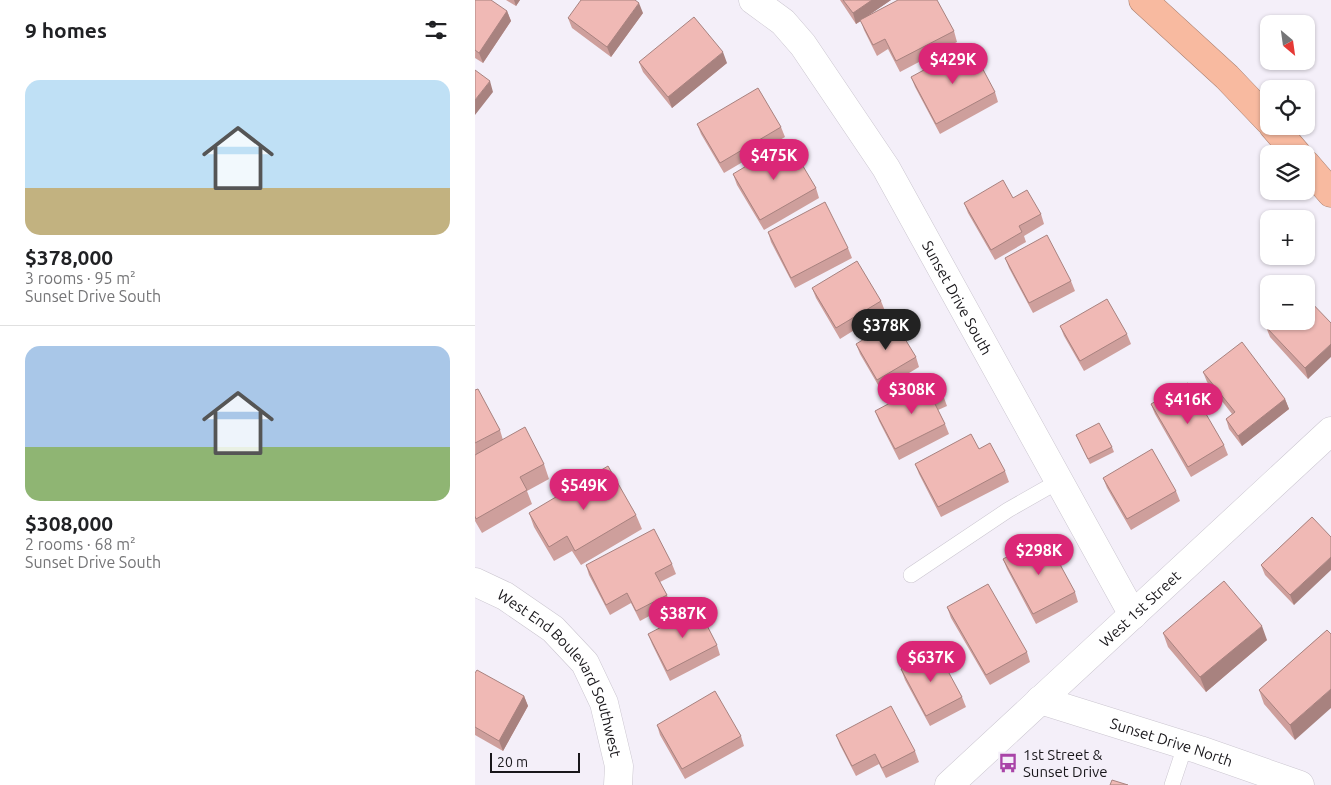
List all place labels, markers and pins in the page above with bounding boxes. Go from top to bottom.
pin: $429K [918,42,988,85]
pin: $475K [739,138,809,181]
pin: $378K [851,308,921,351]
pin: $308K [877,372,947,415]
pin: $416K [1153,382,1223,425]
pin: $549K [549,468,619,511]
pin: $298K [1004,534,1074,576]
pin: $387K [648,596,718,639]
pin: $637K [896,640,966,683]
place label: 1st Street & Sunset Drive [1023,746,1108,780]
bus stop icon: 1st Street & Sunset Drive [997,752,1019,774]

